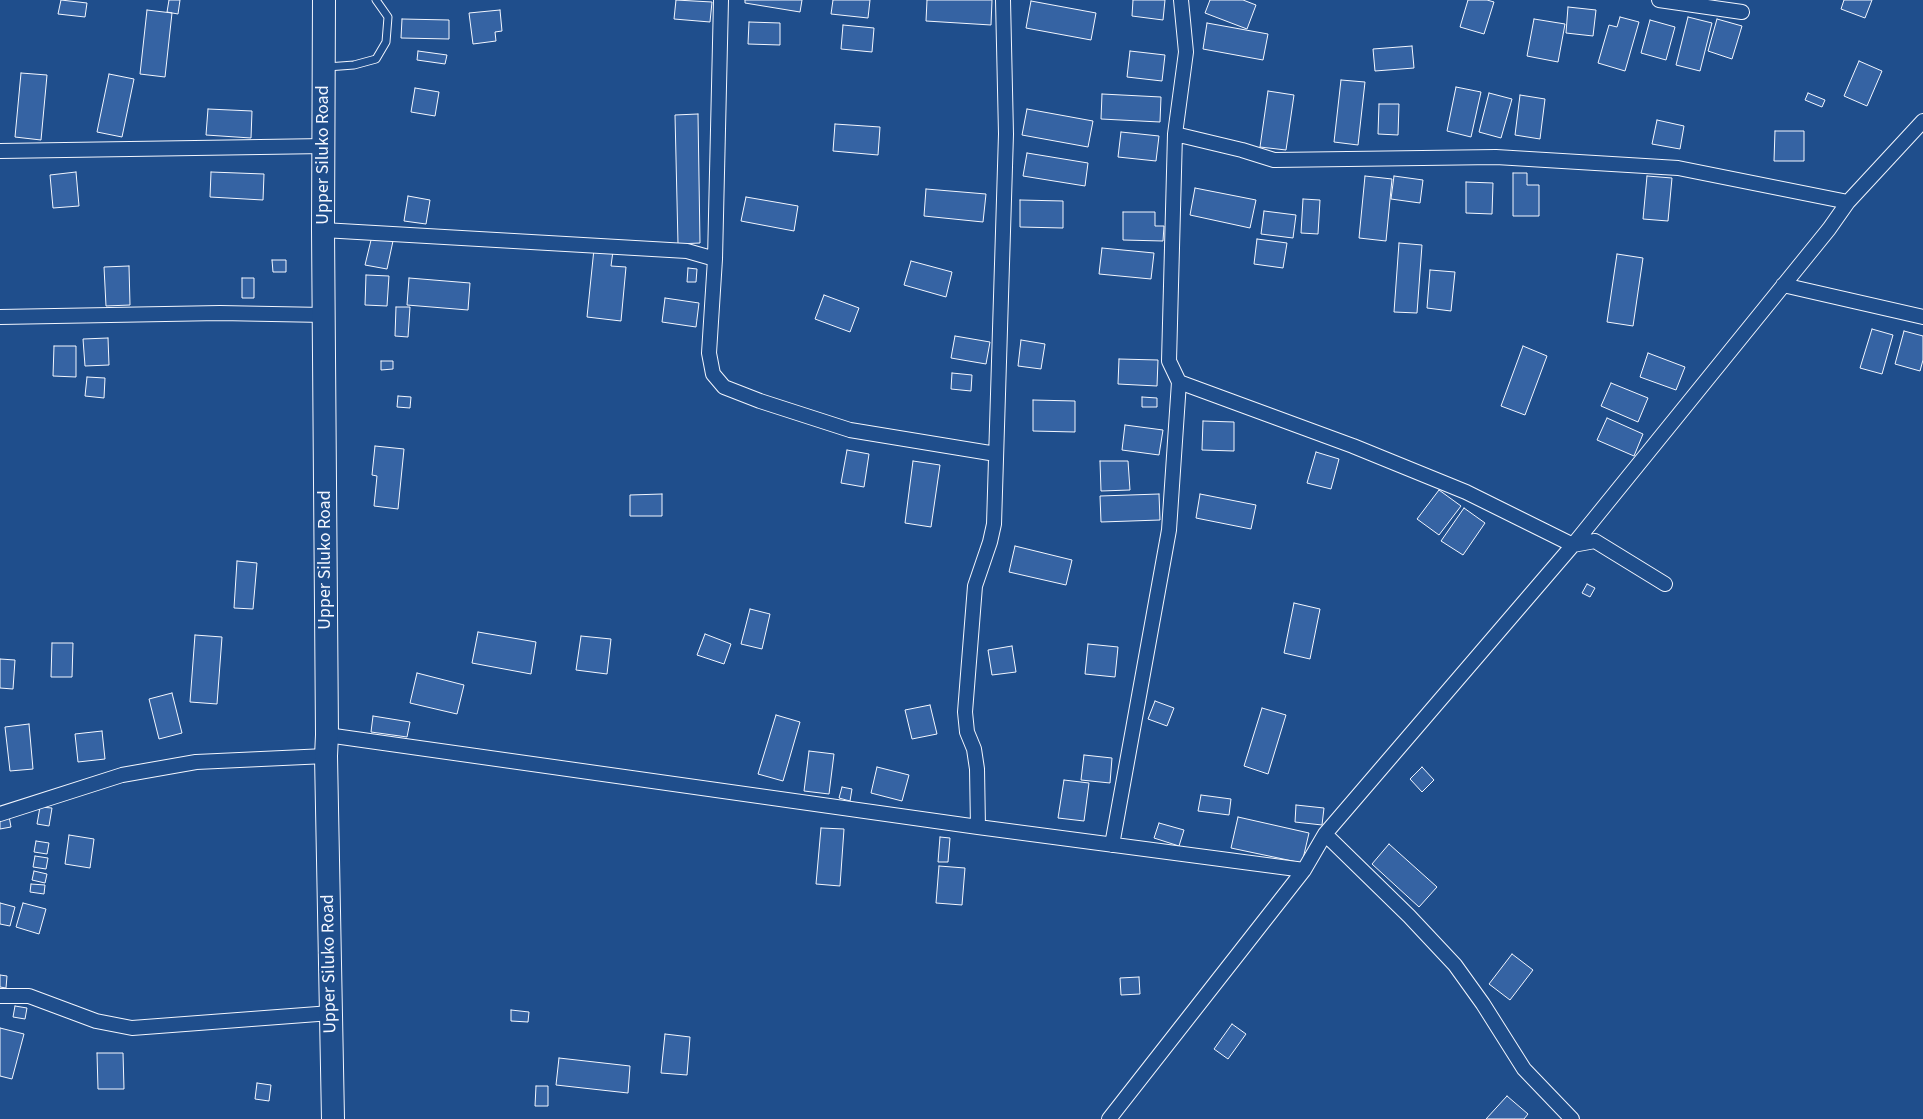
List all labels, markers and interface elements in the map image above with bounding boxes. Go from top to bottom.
street label: Upper Siluko Road [313,85,335,225]
street label: Upper Siluko Road [315,490,337,630]
street label: Upper Siluko Road [318,894,342,1034]

